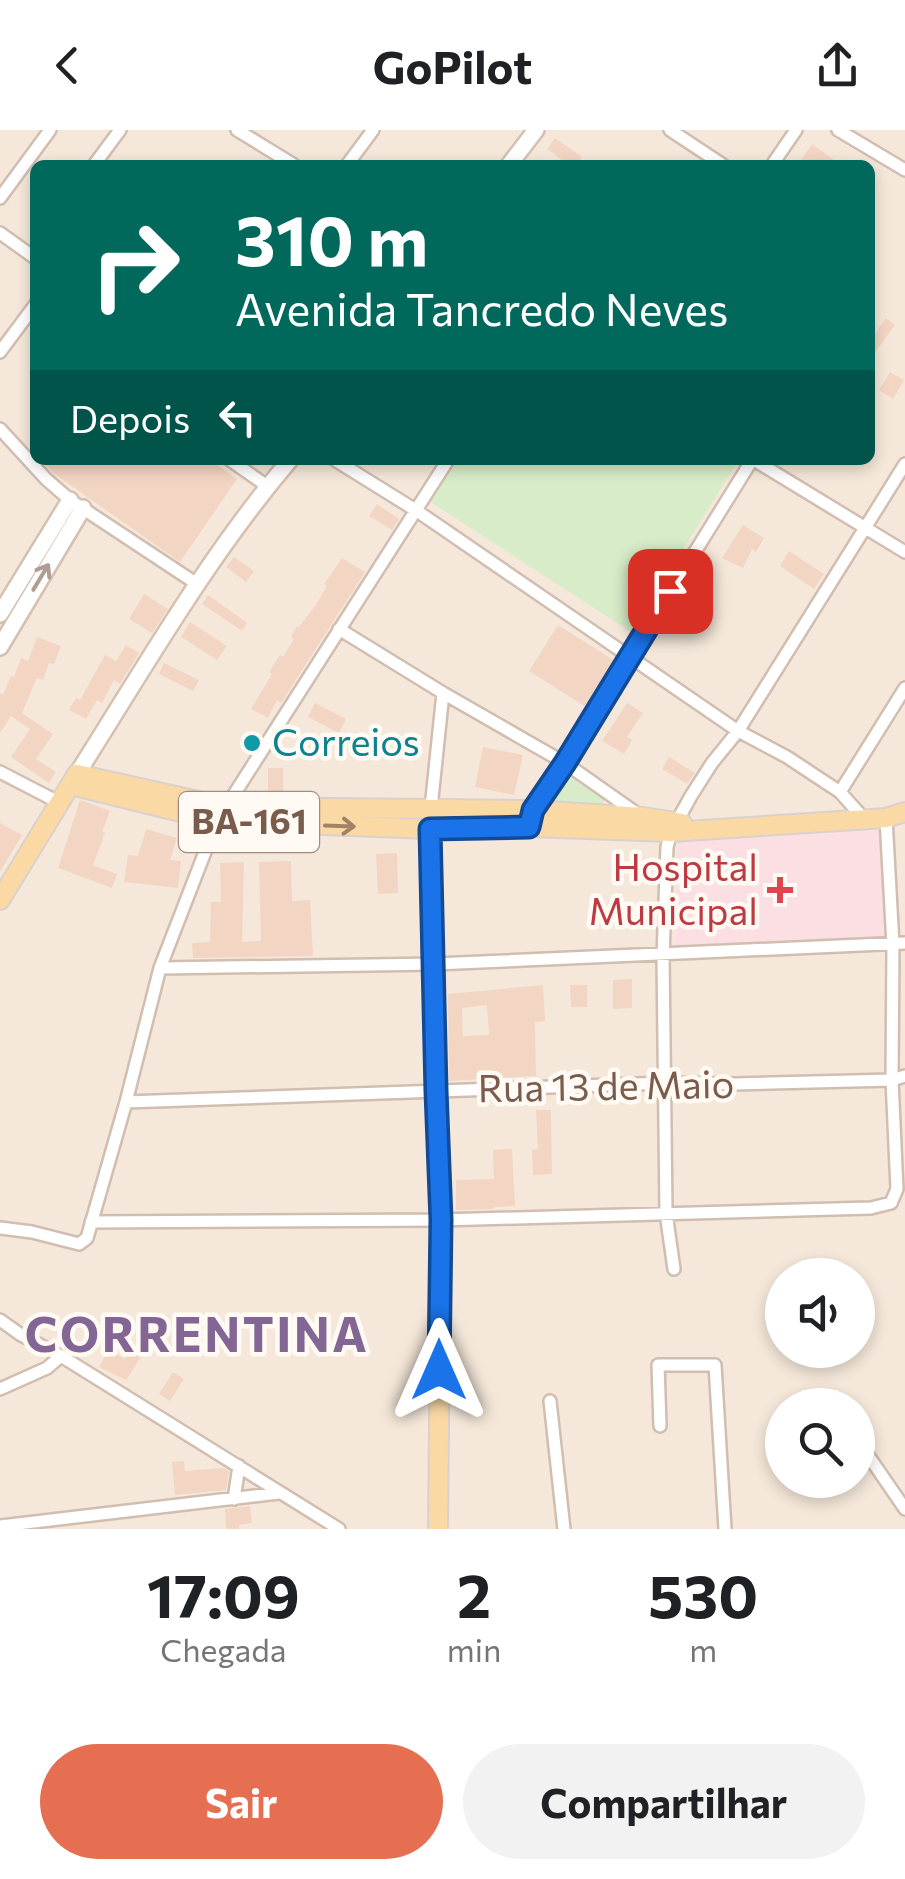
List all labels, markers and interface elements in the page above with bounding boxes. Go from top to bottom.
icon: back [40,38,95,93]
text: GoPilot [373,38,532,93]
icon: share [810,38,865,93]
text: 310 m [235,195,428,280]
icon: right [70,200,200,330]
text: Avenida Tancredo Neves [235,280,728,335]
icon: left [210,390,265,445]
text: Depois [70,394,190,441]
pin [628,549,713,634]
one-way arrow [31,563,51,592]
icon: arrive [643,564,698,619]
place label: Correios [272,717,420,764]
marker: Correios [241,732,263,754]
road number: BA-161 [179,792,319,852]
one-way arrow [323,816,355,835]
place label: Hospital Municipal [588,842,758,933]
marker: Hospital Municipal [767,877,793,903]
street label: Rua 13 de Maio [477,1059,735,1110]
map controls [765,1258,875,1498]
button: sound [765,1258,875,1368]
district label: CORRENTINA [25,1303,369,1362]
position arrow [387,1318,491,1422]
button: search [765,1388,875,1498]
text: 17:09 [147,1557,300,1630]
text: 2 [457,1557,491,1630]
text: 530 [648,1557,758,1630]
text: Chegada [160,1629,287,1669]
text: min [447,1629,501,1669]
text: m [689,1629,717,1669]
button: Sair [40,1744,443,1859]
button: Compartilhar [463,1744,865,1859]

